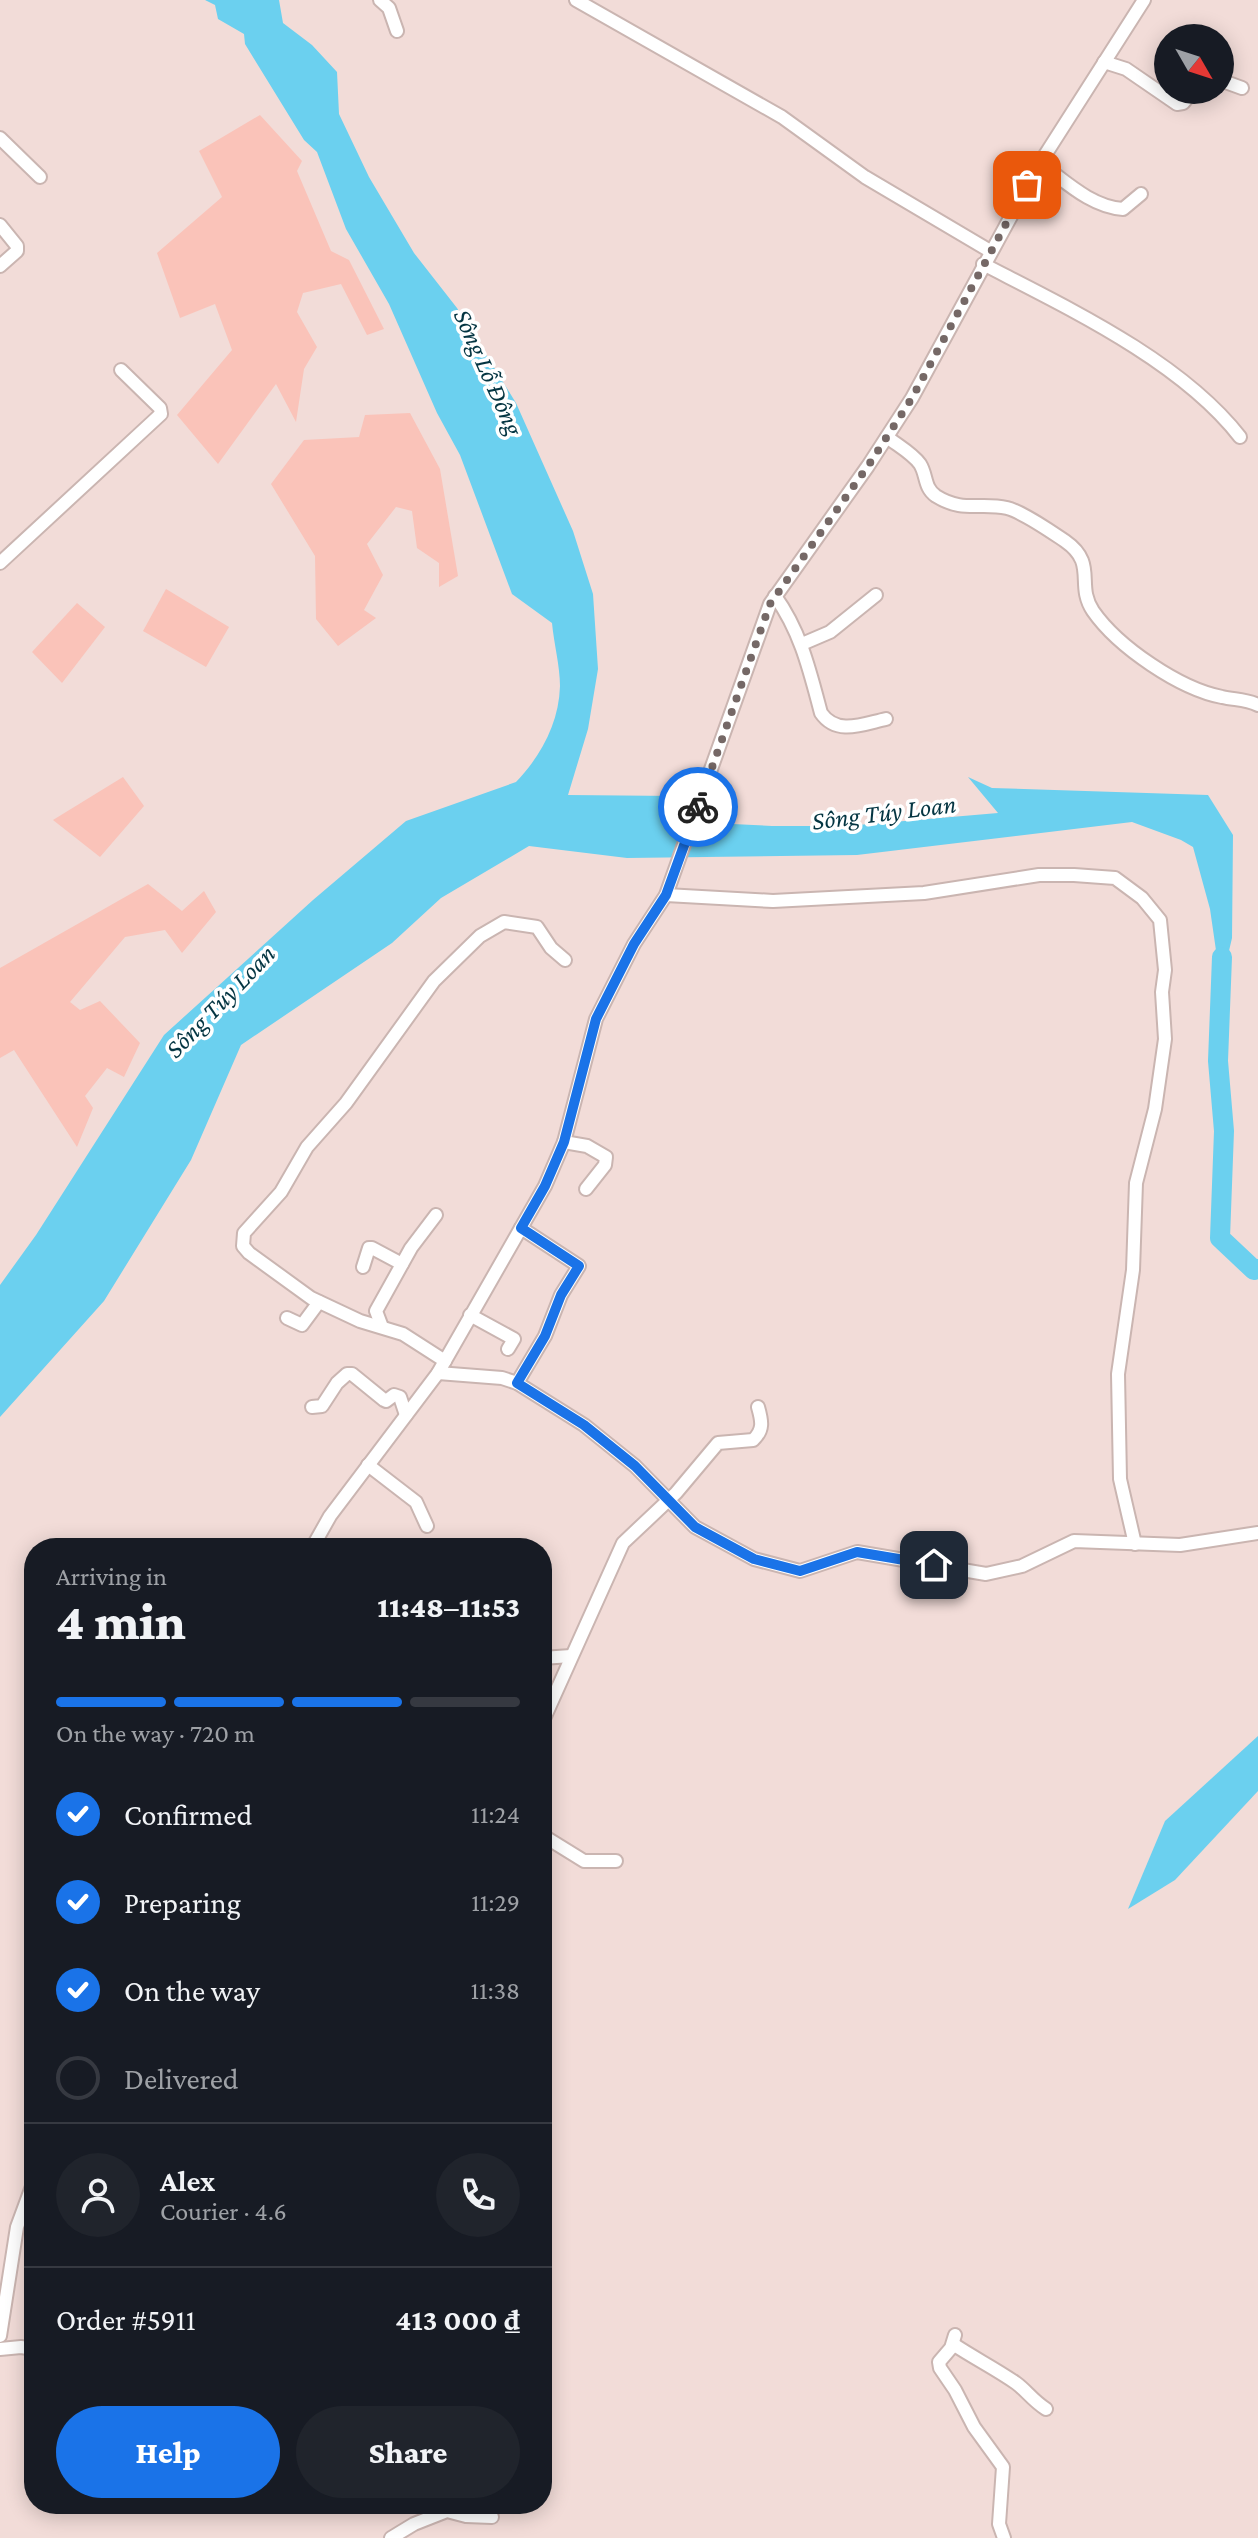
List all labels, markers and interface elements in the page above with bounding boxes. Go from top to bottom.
north arrow [1154,24,1234,104]
map controls [1154,24,1234,104]
pin [993,151,1061,219]
icon: bag [1005,163,1049,207]
water label: Sông Lỗ Đông [448,305,530,441]
courier [658,767,738,847]
icon: bike [676,785,720,829]
water label: Sông Túy Loan [810,789,958,836]
water label: Sông Túy Loan [160,939,281,1064]
pin [900,1531,968,1599]
icon: home [912,1543,956,1587]
text: Arriving in [56,1562,167,1591]
text: 11:48–11:53 [377,1590,520,1623]
text: 4 min [56,1592,186,1650]
text: On the way · 720 m [56,1719,255,1748]
icon: check [56,1792,100,1836]
text: Confirmed [124,1798,252,1831]
text: 11:24 [471,1800,520,1829]
icon: check [56,1880,100,1924]
text: Preparing [124,1886,241,1919]
text: 11:29 [471,1888,520,1917]
icon: check [56,1968,100,2012]
text: On the way [124,1974,260,2007]
text: 11:38 [470,1976,520,2005]
text: Delivered [124,2062,239,2095]
button: person [56,2153,140,2237]
button: phone [436,2153,520,2237]
text: Alex [160,2164,215,2197]
text: Courier · 4.6 [160,2197,287,2226]
text: Order #5911 [56,2303,196,2336]
text: 413 000 ₫ [395,2303,520,2336]
button: Help [56,2406,280,2498]
button: Share [296,2406,520,2498]

